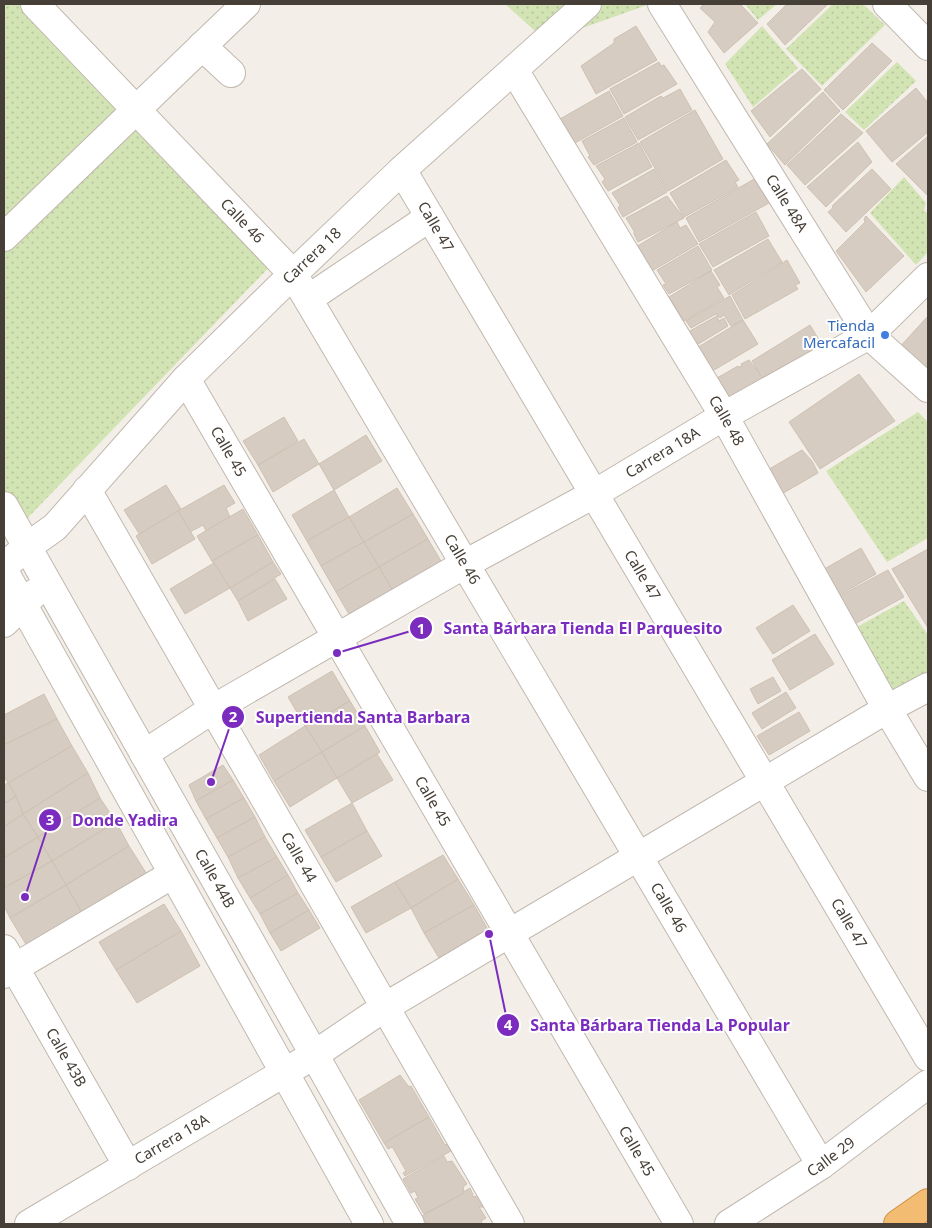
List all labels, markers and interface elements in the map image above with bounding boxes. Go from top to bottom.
street label: Calle 48A [762,170,813,236]
street label: Calle 46 [217,193,269,247]
street label: Calle 47 [414,197,459,255]
street label: Carrera 18 [278,222,345,288]
place label: Tienda Mercafacil [803,315,875,352]
marker: Tienda Mercafacil [879,329,891,341]
street label: Calle 48 [705,391,750,449]
street label: Calle 45 [207,422,252,480]
street label: Carrera 18A [621,422,703,482]
street label: Calle 46 [440,530,486,588]
street label: Calle 47 [620,546,666,603]
callout: Santa Bárbara Tienda El Parquesito [408,613,732,644]
text: Santa Bárbara Tienda El Parquesito [443,617,723,639]
text: 1 [417,618,425,638]
callout: Supertienda Santa Barbara [221,702,480,733]
text: 2 [229,706,238,726]
text: Supertienda Santa Barbara [256,706,470,728]
street label: Calle 45 [411,772,456,830]
callout: Donde Yadira [37,804,188,835]
text: 3 [46,809,54,829]
text: Donde Yadira [72,809,178,831]
street label: Calle 44 [277,828,322,886]
street label: Calle 44B [191,845,240,911]
street label: Calle 46 [647,878,692,936]
street label: Calle 47 [827,894,872,952]
callout: Santa Bárbara Tienda La Popular [496,1009,800,1040]
text: 4 [504,1014,513,1034]
text: Santa Bárbara Tienda La Popular [530,1014,790,1036]
street label: Calle 43B [42,1024,92,1090]
street label: Carrera 18A [130,1108,213,1168]
street label: Calle 45 [615,1122,660,1180]
street label: Calle 29 [803,1132,859,1181]

